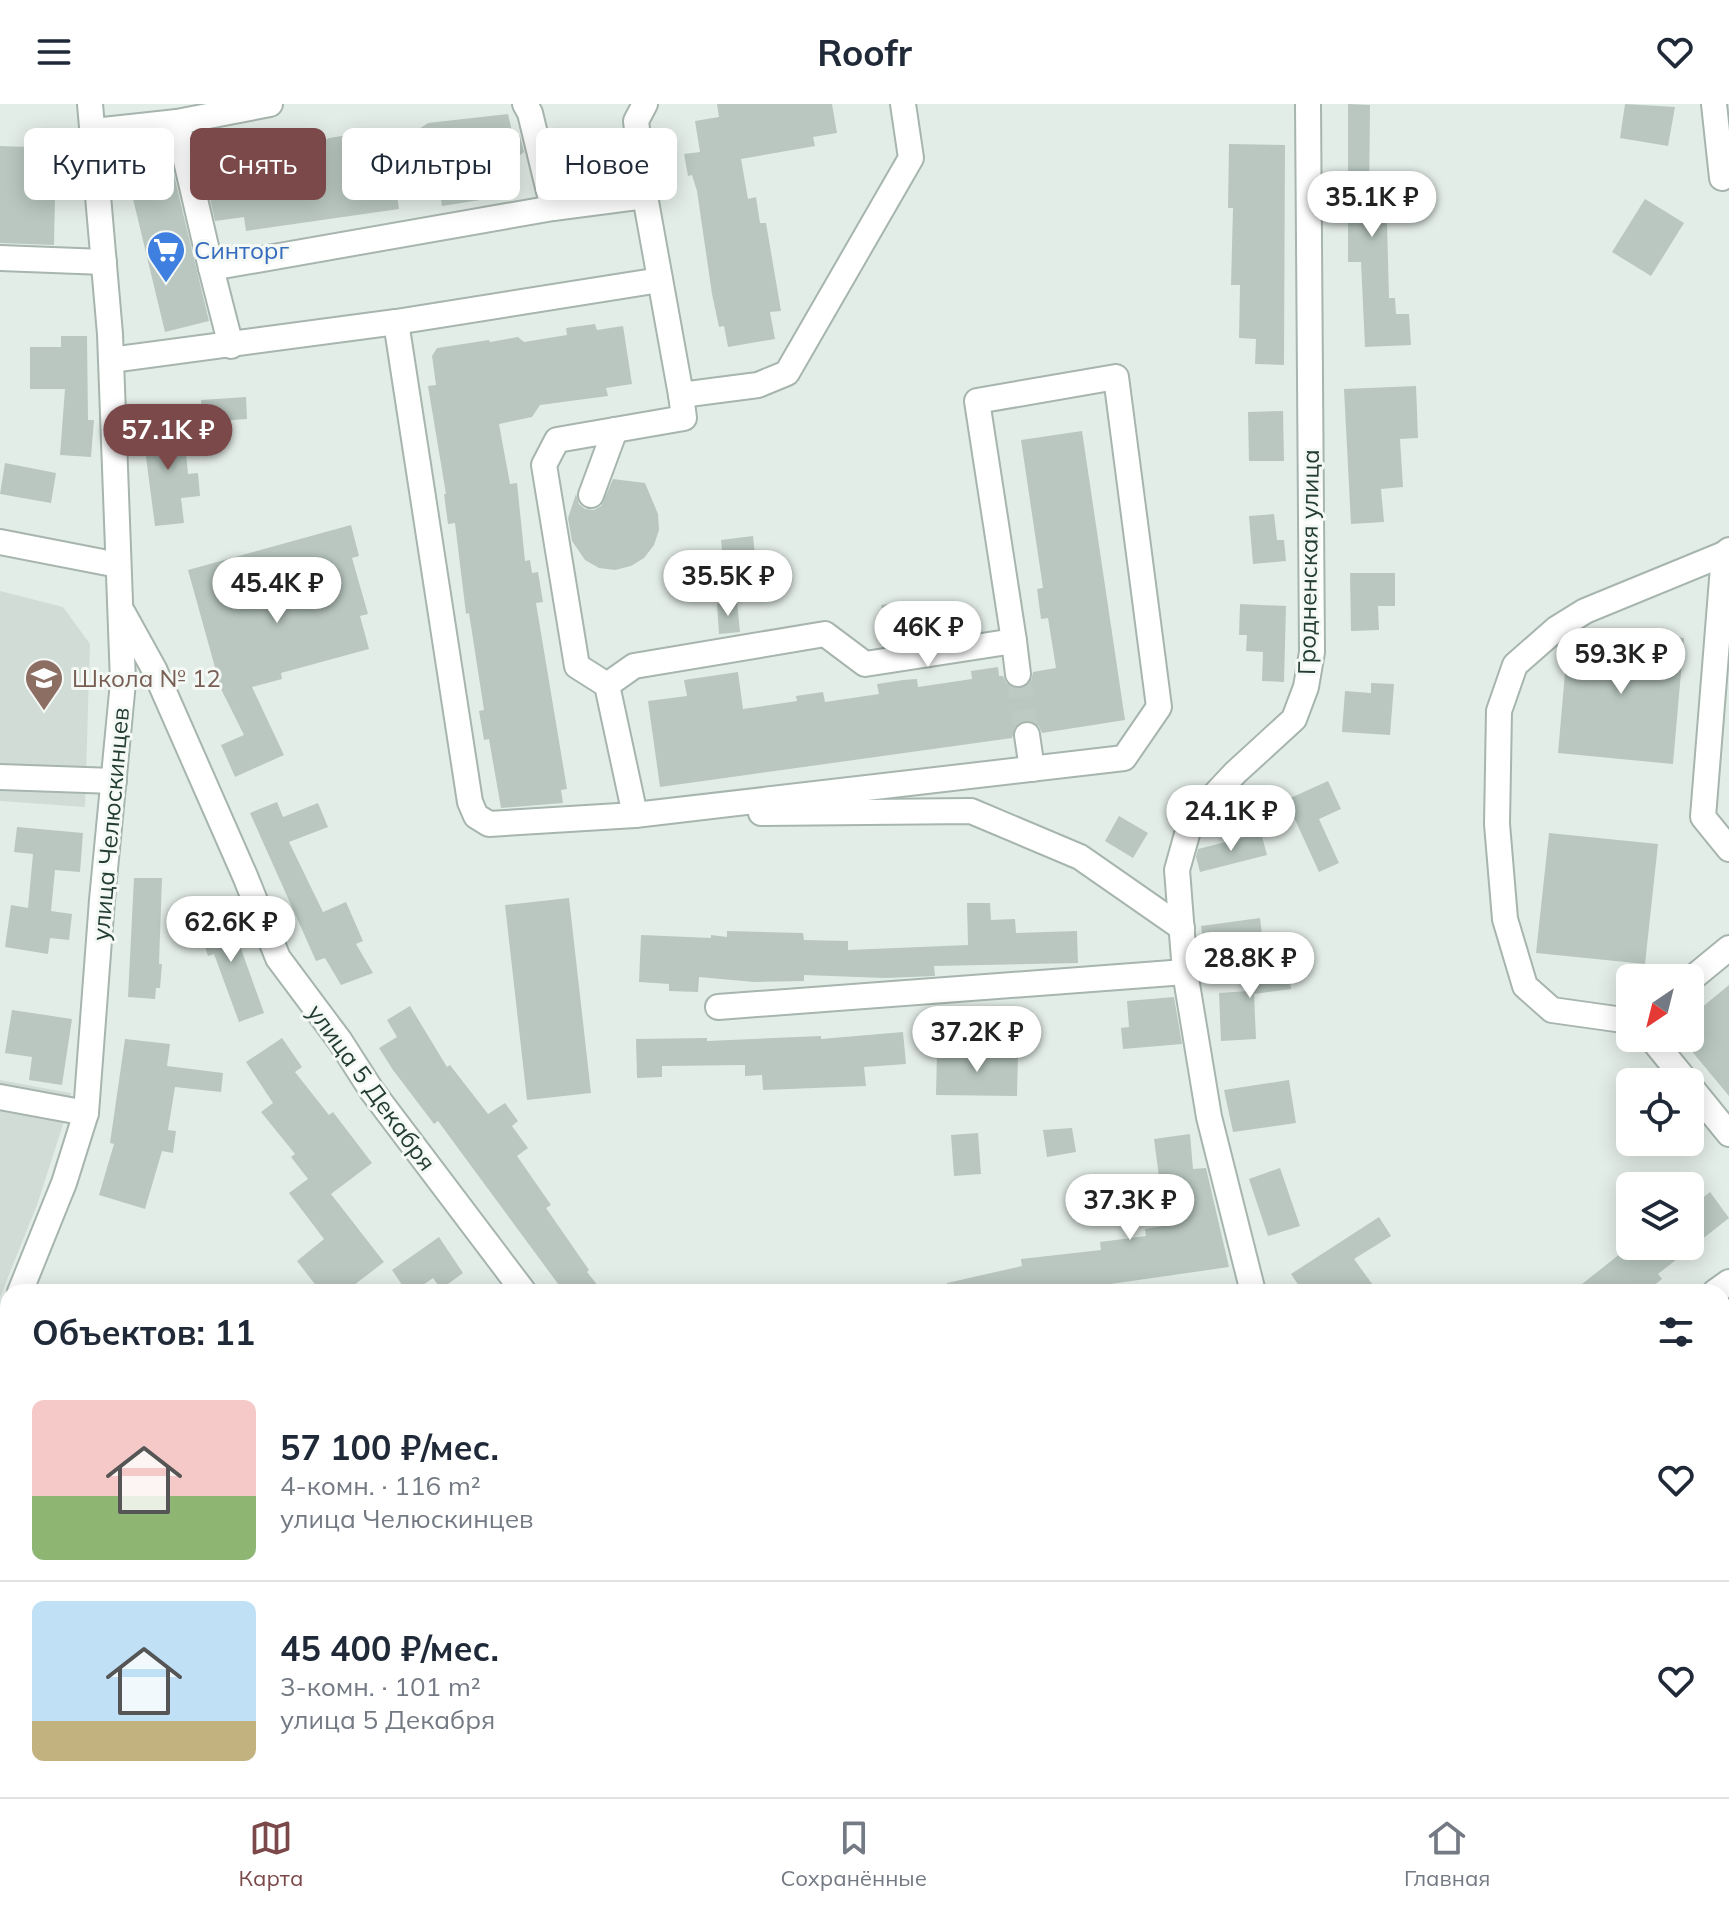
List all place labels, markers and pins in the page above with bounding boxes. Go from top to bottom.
pin: 35.1K ₽ [1298,171,1446,239]
supermarket icon: Синторг [145,229,187,284]
place label: Синторг [194,235,290,265]
pin: 57.1K ₽ [94,404,242,472]
pin: 35.5K ₽ [654,550,802,618]
pin: 45.4K ₽ [203,557,351,625]
pin: 46K ₽ [872,601,984,669]
pin: 59.3K ₽ [1547,628,1695,696]
school or university icon: Школа № 12 [23,657,65,712]
place label: Школа № 12 [72,663,221,693]
pin: 24.1K ₽ [1157,785,1305,853]
pin: 62.6K ₽ [157,896,305,964]
pin: 28.8K ₽ [1176,932,1324,1000]
pin: 37.2K ₽ [903,1006,1051,1074]
pin: 37.3K ₽ [1056,1174,1204,1242]

